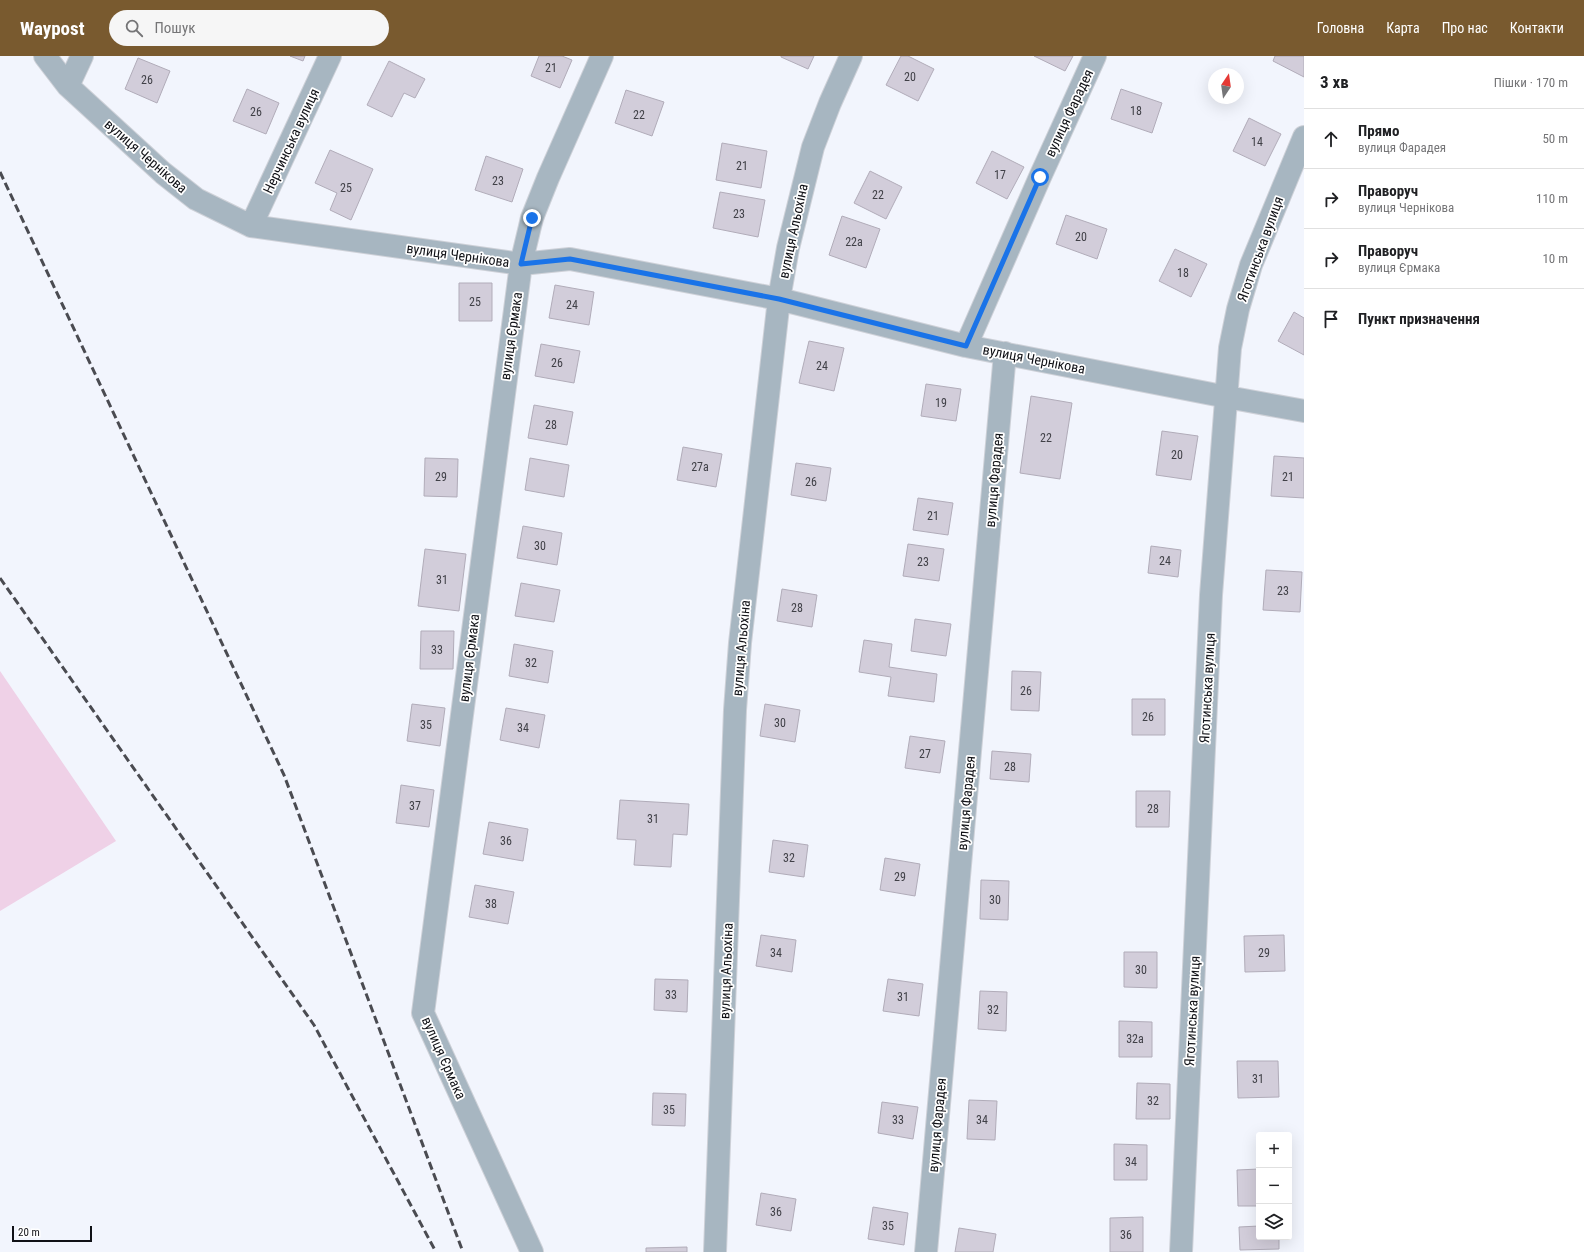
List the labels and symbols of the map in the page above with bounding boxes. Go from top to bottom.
house number: 21 [545,61,557,75]
street label: вулиця Фарадея [1042,67,1096,159]
north arrow [1208,68,1244,104]
house number: 20 [904,70,916,84]
house number: 26 [141,73,153,87]
street label: Нерчинська вулиця [260,86,322,196]
house number: 18 [1130,104,1142,118]
house number: 26 [250,105,262,119]
house number: 22 [633,108,645,122]
street label: вулиця Чернікова [102,116,190,196]
house number: 14 [1251,135,1263,149]
house number: 21 [736,159,748,173]
house number: 17 [994,168,1006,182]
route start [1031,168,1049,186]
house number: 23 [492,174,504,188]
house number: 25 [340,181,352,195]
street label: вулиця Альохіна [775,182,811,280]
house number: 22 [872,188,884,202]
street label: Яготинська вулиця [1234,194,1286,304]
house number: 23 [733,207,745,221]
route end [523,209,541,227]
house number: 20 [1075,230,1087,244]
house number: 22а [845,235,863,249]
street label: вулиця Чернікова [406,240,510,270]
house number: 18 [1177,266,1189,280]
street label: вулиця Єрмака [497,291,525,381]
house number: 25 [469,295,481,309]
house number: 24 [566,298,578,312]
street label: вулиця Чернікова [982,341,1086,377]
house number: 26 [551,356,563,370]
house number: 24 [816,359,828,373]
house number: 19 [935,396,947,410]
house number: 28 [545,418,557,432]
house number: 22 [1040,431,1052,445]
street label: вулиця Фарадея [982,432,1006,528]
house number: 20 [1171,448,1183,462]
house number: 27а [691,460,709,474]
house number: 29 [435,470,447,484]
house number: 21 [1282,470,1294,484]
house number: 26 [805,475,817,489]
house number: 21 [927,509,939,523]
house number: 30 [534,539,546,553]
house number: 24 [1159,554,1171,568]
house number: 23 [917,555,929,569]
house number: 31 [436,573,448,587]
house number: 23 [1277,584,1289,598]
street label: вулиця Альохіна [729,599,753,697]
house number: 28 [791,601,803,615]
street label: вулиця Єрмака [456,613,482,703]
street label: Яготинська вулиця [1196,632,1218,744]
house number: 33 [431,643,443,657]
house number: 32 [525,656,537,670]
house number: 26 [1020,684,1032,698]
house number: 26 [1142,710,1154,724]
house number: 30 [774,716,786,730]
house number: 35 [420,718,432,732]
house number: 34 [517,721,529,735]
house number: 27 [919,747,931,761]
street label: вулиця Фарадея [954,755,978,851]
house number: 28 [1004,760,1016,774]
house number: 37 [409,799,421,813]
house number: 28 [1147,802,1159,816]
house number: 31 [647,812,659,826]
house number: 36 [500,834,512,848]
house number: 32 [783,851,795,865]
house number: 29 [894,870,906,884]
house number: 30 [989,893,1001,907]
house number: 38 [485,897,497,911]
street label: вулиця Альохіна [716,923,736,1019]
house number: 34 [770,946,782,960]
house number: 29 [1258,946,1270,960]
street label: Яготинська вулиця [1181,955,1203,1067]
house number: 30 [1135,963,1147,977]
house number: 33 [665,988,677,1002]
house number: 31 [897,990,909,1004]
house number: 32 [987,1003,999,1017]
street label: вулиця Єрмака [419,1014,469,1102]
house number: 32а [1126,1032,1144,1046]
house number: 31 [1252,1072,1264,1086]
street label: вулиця Фарадея [925,1077,949,1173]
house number: 32 [1147,1094,1159,1108]
house number: 35 [663,1103,675,1117]
house number: 33 [892,1113,904,1127]
house number: 34 [976,1113,988,1127]
house number: 34 [1125,1155,1137,1169]
house number: 36 [770,1205,782,1219]
house number: 35 [882,1219,894,1233]
scale bar [12,1224,92,1243]
house number: 36 [1120,1228,1132,1242]

